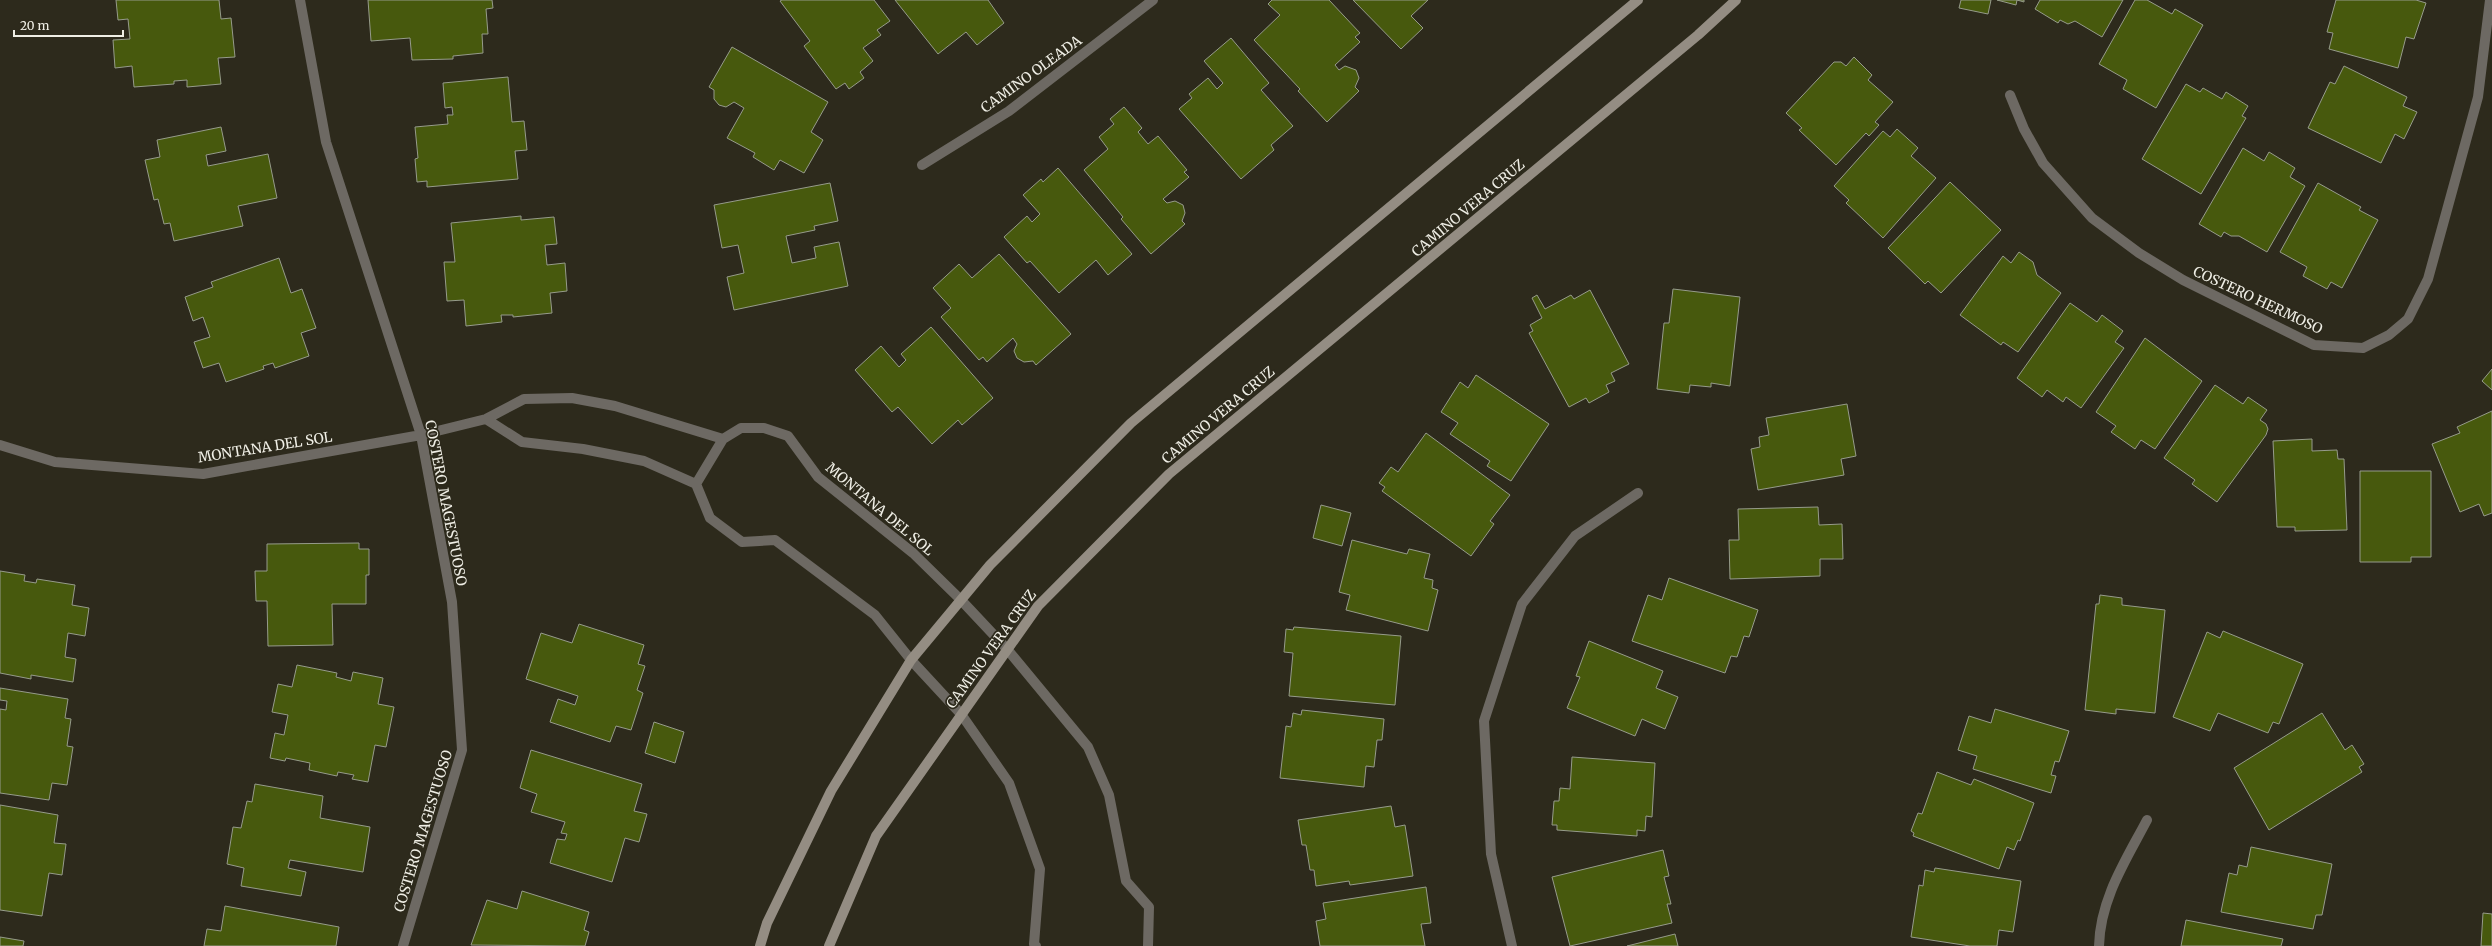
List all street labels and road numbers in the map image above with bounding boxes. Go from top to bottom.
street label: CAMINO OLEADA [977,31,1085,117]
street label: CAMINO VERA CRUZ [1408,155,1528,261]
street label: COSTERO HERMOSO [2190,262,2326,338]
street label: CAMINO VERA CRUZ [1158,362,1278,468]
street label: COSTERO MAGESTUOSO [421,418,471,588]
street label: MONTANA DEL SOL [197,427,334,466]
street label: MONTANA DEL SOL [822,459,938,560]
street label: CAMINO VERA CRUZ [942,586,1040,712]
street label: COSTERO MAGESTUOSO [390,748,456,914]

